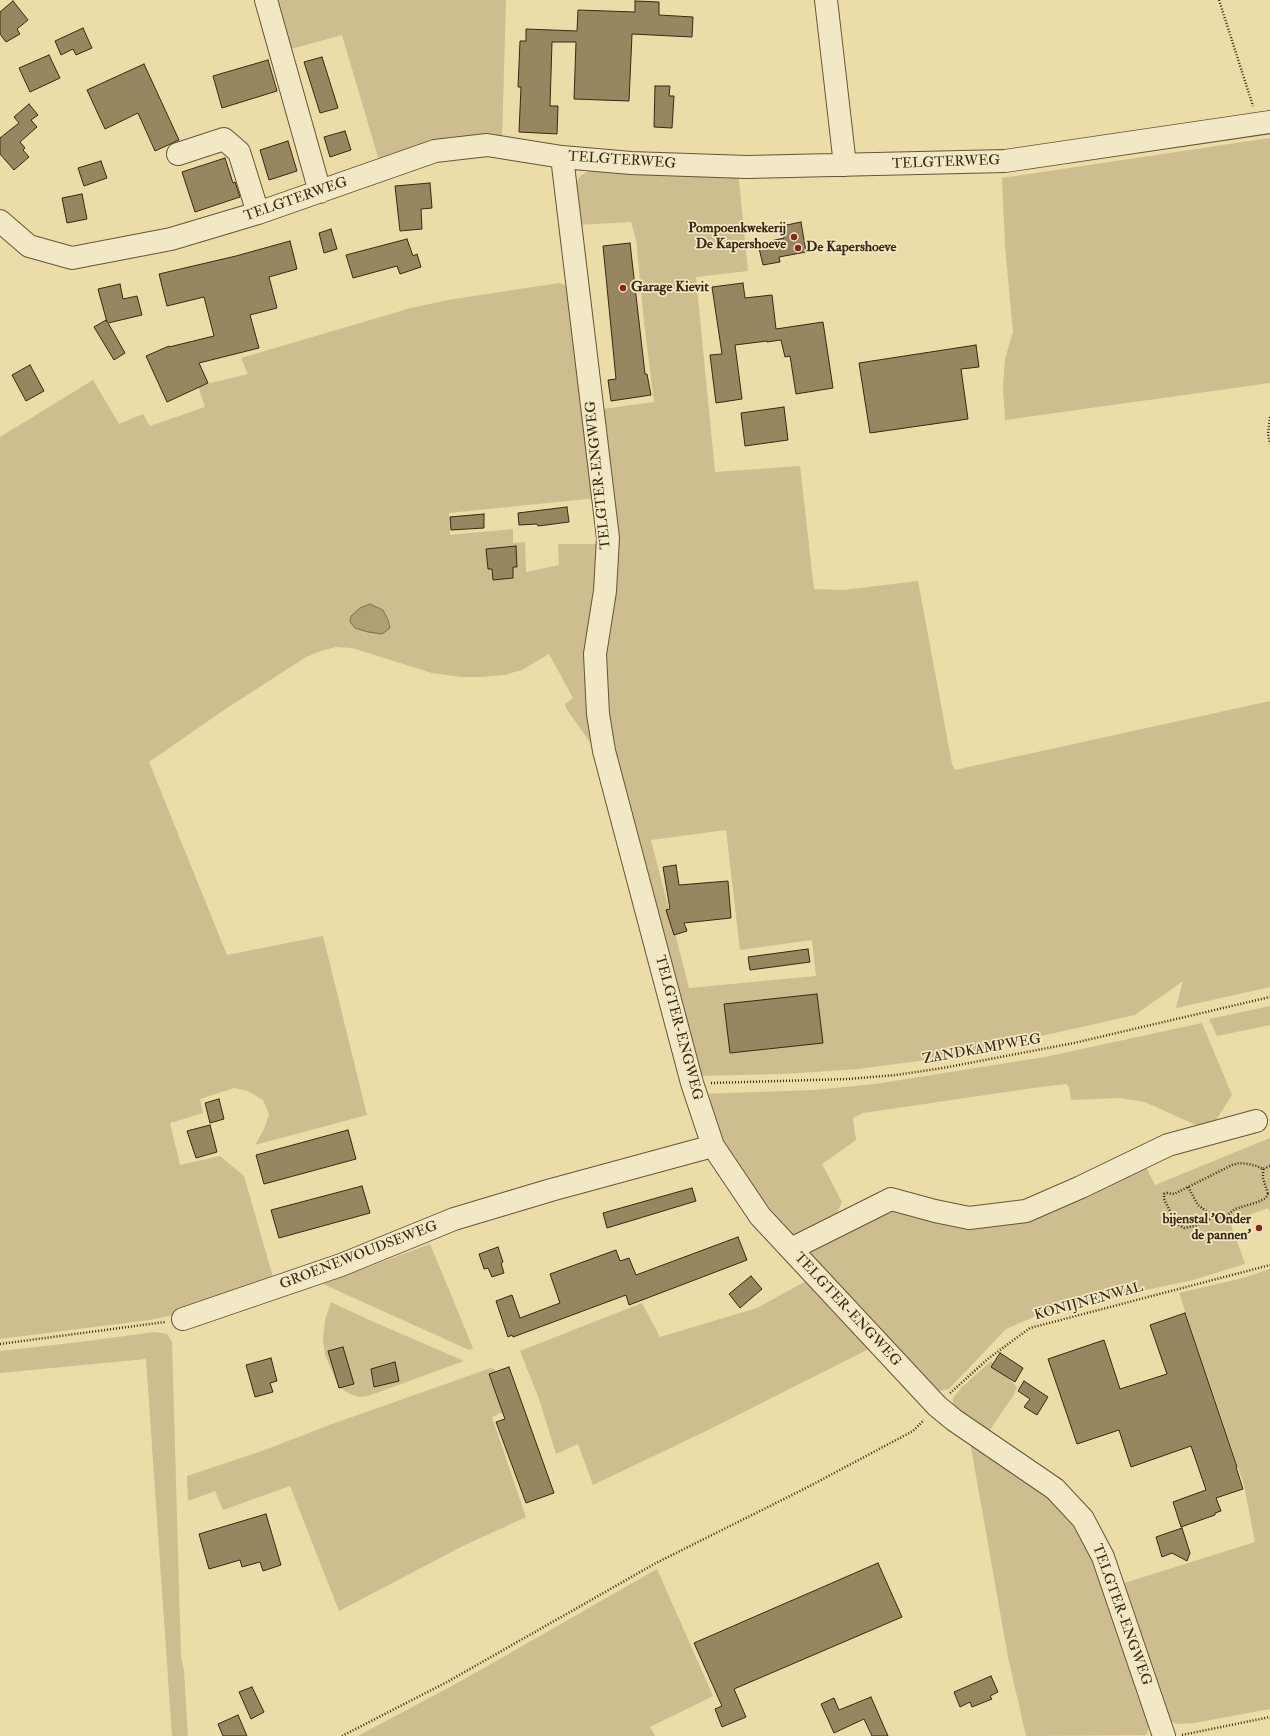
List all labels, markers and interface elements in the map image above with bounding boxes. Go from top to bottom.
street label: TELGTERWEG [567,149,677,173]
street label: TELGTERWEG [892,153,1000,173]
street label: TELGTERWEG [242,174,350,226]
place label: Pompoenkwekerij De Kapershoeve [688,221,786,254]
marker: Pompoenkwekerij De Kapershoeve [789,232,799,242]
place label: De Kapershoeve [806,240,896,256]
marker: De Kapershoeve [793,243,803,253]
place label: Garage Kievit [631,280,709,296]
marker: Garage Kievit [618,283,628,293]
street label: TELGTER-ENGWEG [583,400,615,550]
street label: TELGTER-ENGWEG [651,954,705,1102]
street label: ZANDKAMPWEG [922,1031,1042,1069]
place label: bijenstal 'Onder de pannen' [1162,1212,1251,1244]
street label: GROENEWOUDSEWEG [278,1218,440,1294]
marker: bijenstal 'Onder de pannen' [1254,1223,1264,1233]
street label: TELGTER-ENGWEG [790,1250,904,1370]
street label: KONIJNENWAL [1033,1279,1145,1325]
street label: TELGTER-ENGWEG [1088,1542,1154,1688]

